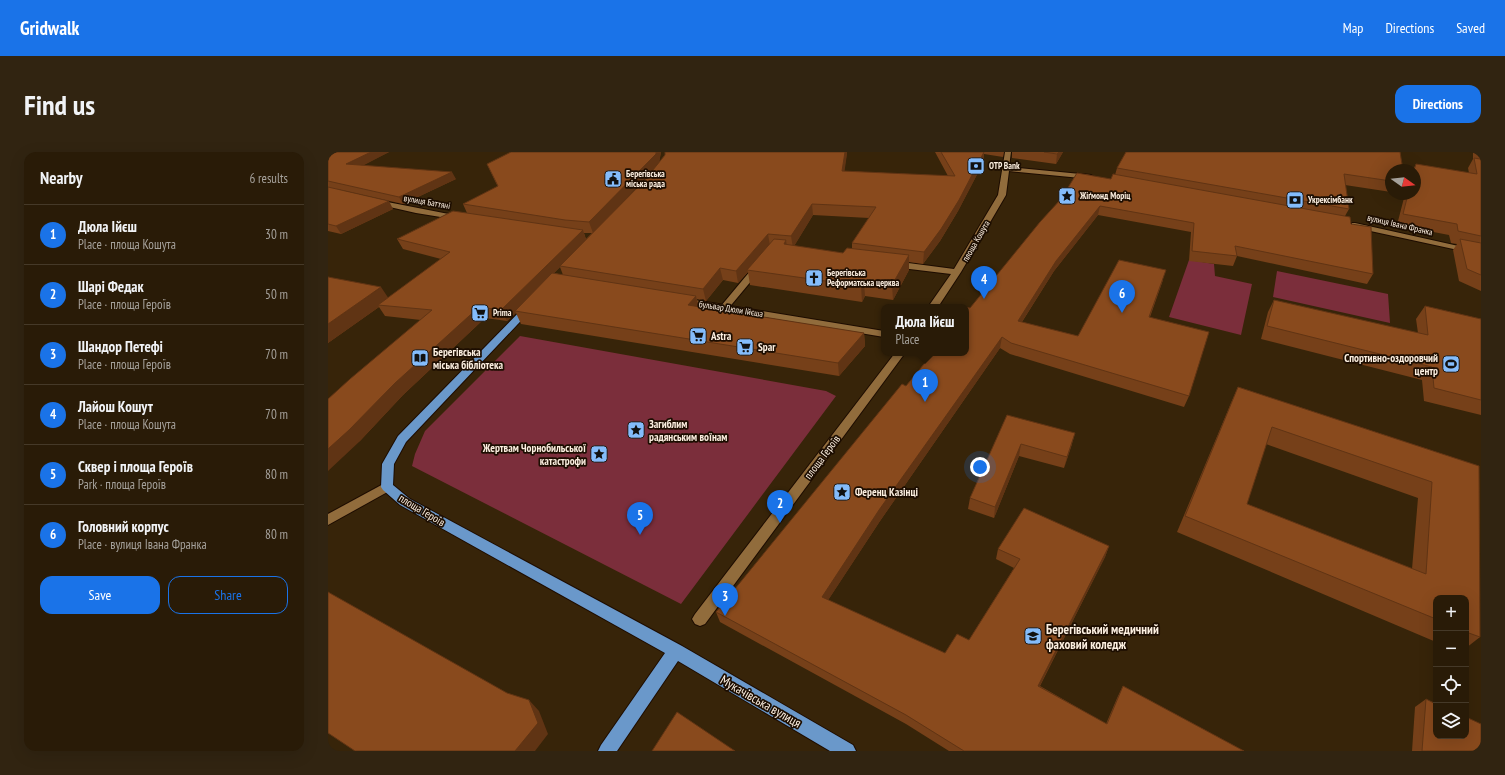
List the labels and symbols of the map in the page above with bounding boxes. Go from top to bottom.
bank icon: OTP Bank [966,156,986,176]
place label: OTP Bank [989,160,1020,171]
north arrow [1385,164,1421,200]
place label: Берегівська міська рада [626,168,665,189]
public building icon: Берегівська міська рада [603,169,623,189]
place icon: Жіґмонд Моріц [1057,186,1077,206]
place label: Жіґмонд Моріц [1079,190,1131,201]
bank icon: Укрексімбанк [1285,190,1305,210]
street label: вулиця Баттяні [403,192,451,211]
place label: Укрексімбанк [1307,194,1353,205]
street label: вулиця Івана Франка [1366,212,1434,237]
street label: площа Кошута [959,218,992,263]
pin: 4 [971,266,997,299]
place label: Берегівська Реформатська церква [827,267,900,288]
church icon: Берегівська Реформатська церква [804,268,824,288]
pin: 6 [1109,280,1135,313]
street label: бульвар Дюли Ійєша [698,298,764,319]
supermarket icon: Prima [470,303,490,323]
place label: Prima [493,307,512,318]
supermarket icon: Astra [688,326,708,346]
place label: Astra [710,329,732,343]
supermarket icon: Spar [735,337,755,357]
place label: Spar [758,340,776,354]
place label: Берегівська міська бібліотека [433,345,504,372]
library icon: Берегівська міська бібліотека [410,348,430,368]
place label: Спортивно-оздоровчий центр [1344,351,1438,378]
sports icon: Спортивно-оздоровчий центр [1441,354,1461,374]
pin: 1 [912,369,938,402]
place label: Загиблим радянським воїнам [649,417,727,444]
place icon: Загиблим радянським воїнам [626,420,646,440]
street label: площа Героїв [801,432,843,482]
place label: Жертвам Чорнобильської катастрофи [482,441,586,468]
place icon: Жертвам Чорнобильської катастрофи [589,444,609,464]
your location [970,457,990,477]
place icon: Ференц Казінці [832,482,852,502]
place label: Ференц Казінці [855,485,919,499]
pin: 2 [767,490,793,523]
street label: площа Героїв [396,491,448,530]
pin: 5 [627,502,653,535]
pin: 3 [712,583,738,616]
place label: Берегівський медичний фаховий коледж [1046,621,1159,653]
school or university icon: Берегівський медичний фаховий коледж [1023,626,1043,646]
street label: Мукачівська вулиця [717,671,804,732]

